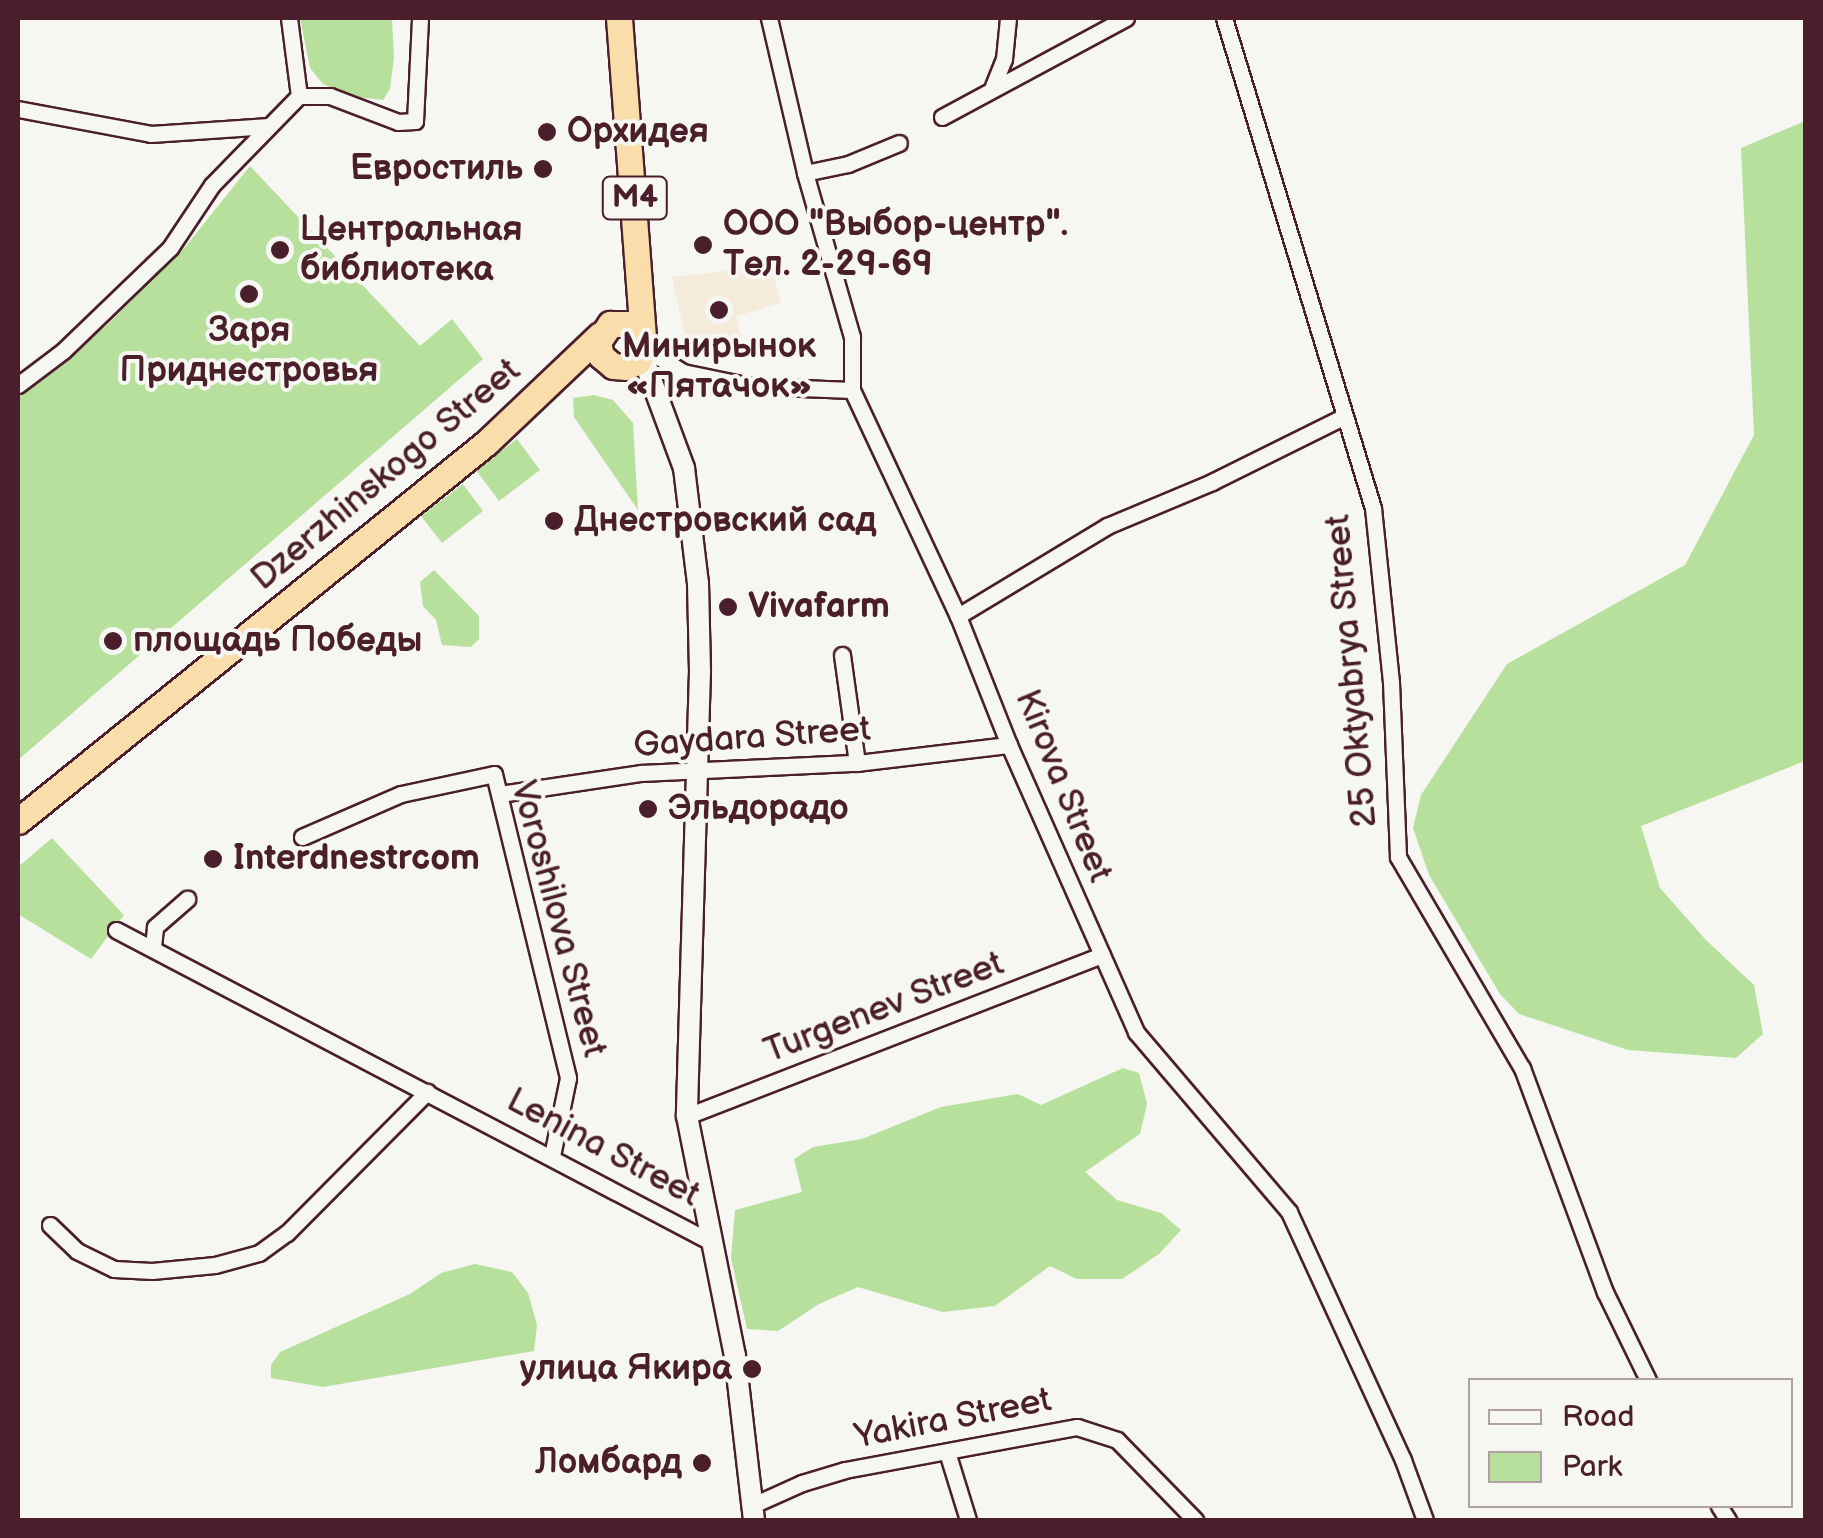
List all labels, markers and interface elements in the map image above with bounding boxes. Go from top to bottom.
place label: Орхидея [567,111,709,153]
marker: Орхидея [536,121,558,143]
place label: Евростиль [350,148,523,190]
marker: Евростиль [532,158,554,180]
road number: M4 [600,171,670,225]
place label: ООО "Выбор-центр". Тел. 2-29-69 [723,204,1068,286]
place label: Центральная библиотека [300,209,523,291]
marker: ООО "Выбор-центр". Тел. 2-29-69 [692,234,714,256]
marker: Центральная библиотека [269,239,291,261]
marker: Заря Приднестровья [238,283,260,305]
marker: Минирынок «Пятачок» [708,299,730,321]
place label: Заря Приднестровья [120,310,378,392]
place label: Минирынок «Пятачок» [622,326,816,408]
street label: Dzerzhinskogo Street [243,350,529,600]
place label: Днестровский сад [574,500,876,542]
marker: Днестровский сад [543,510,565,532]
street label: 25 Oktyabrya Street [1317,512,1387,830]
place label: Vivafarm [748,586,890,628]
marker: Vivafarm [717,596,739,618]
place label: площадь Победы [133,620,423,662]
marker: площадь Победы [102,630,124,652]
street label: Kirova Street [1005,683,1121,889]
street label: Gaydara Street [632,709,872,767]
street label: Voroshilova Street [501,776,615,1062]
place label: Эльдорадо [668,788,849,830]
marker: Эльдорадо [637,798,659,820]
place label: Interdnestrcom [233,838,480,880]
marker: Interdnestrcom [202,848,224,870]
street label: Turgenev Street [758,943,1010,1073]
street label: Lenina Street [499,1079,707,1217]
place label: улица Якира [520,1348,732,1390]
marker: улица Якира [741,1358,763,1380]
legend [1468,1378,1793,1508]
street label: Yakira Street [851,1379,1055,1459]
text: Road [1562,1399,1635,1435]
place label: Ломбард [535,1442,682,1484]
text: Park [1562,1449,1622,1485]
marker: Ломбард [691,1452,713,1474]

